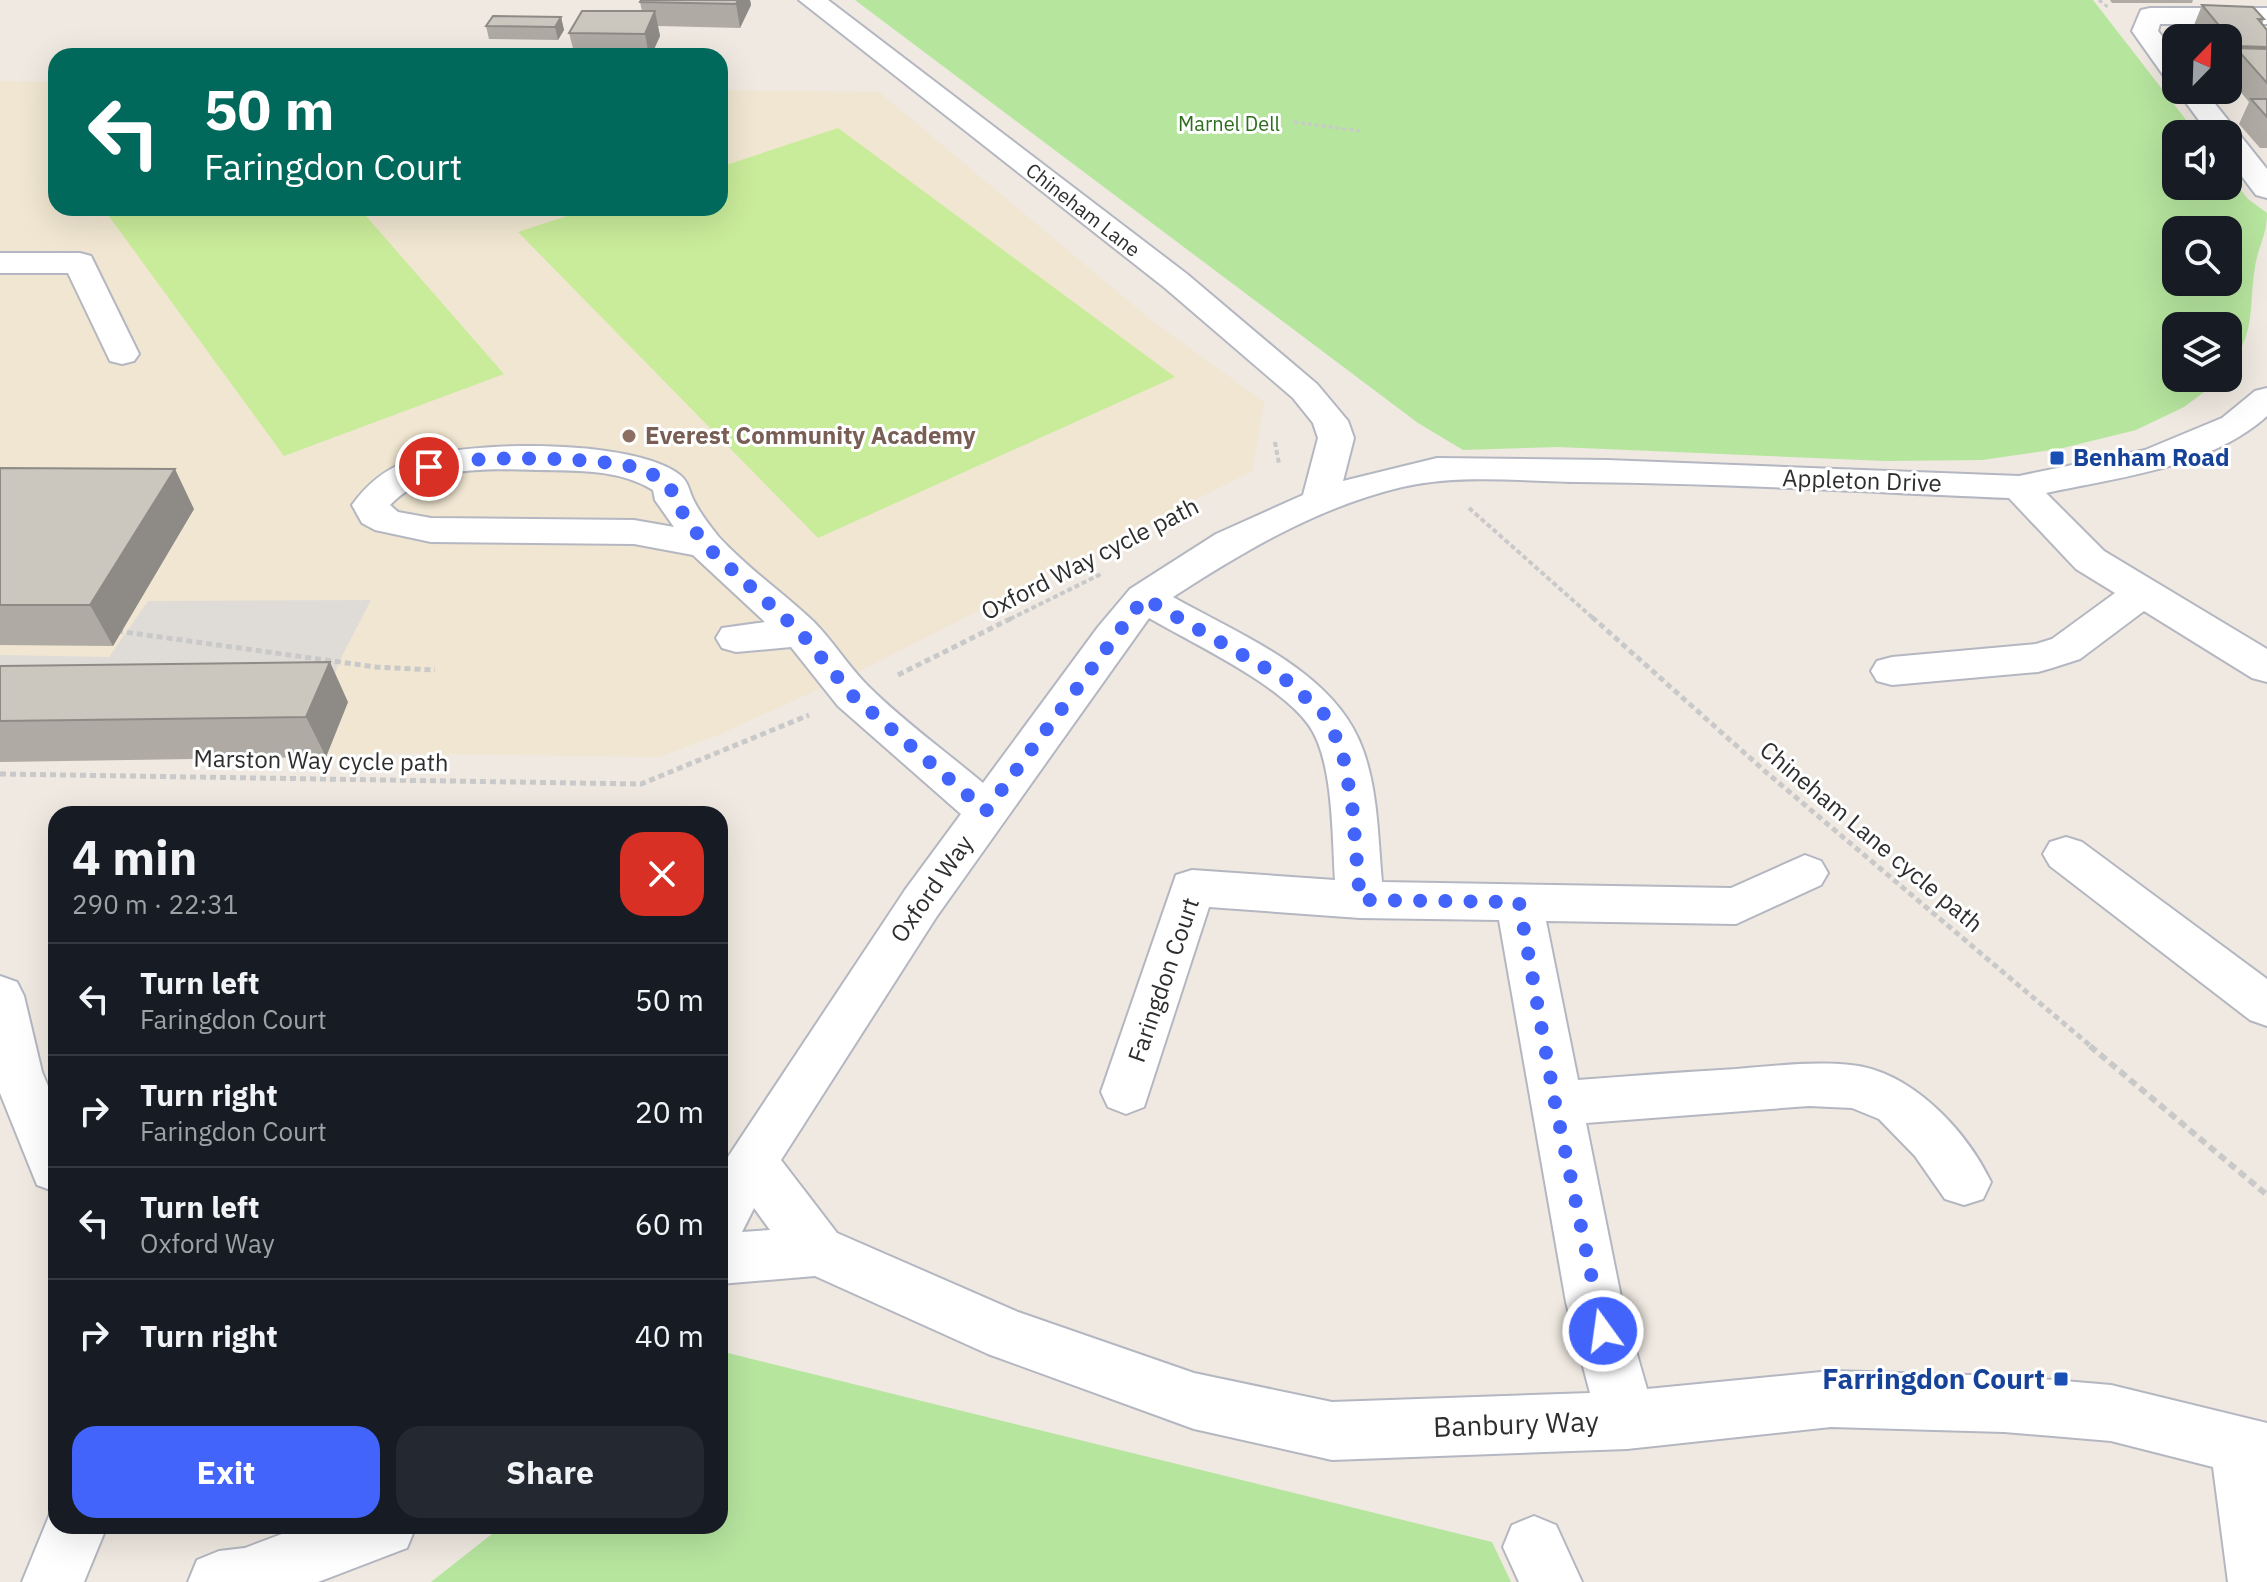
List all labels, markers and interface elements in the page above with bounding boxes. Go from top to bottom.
north arrow [2162,24,2242,104]
map controls [2162,24,2242,392]
text: 50 m [204,73,334,145]
icon: left [72,80,176,184]
park label: Marnel Dell [1178,110,1280,137]
button: sound [2162,120,2242,200]
text: Faringdon Court [204,143,462,190]
street label: Chineham Lane [1020,156,1146,263]
button: search [2162,216,2242,296]
button: layers [2162,312,2242,392]
place label: Everest Community Academy [645,419,976,451]
marker: Everest Community Academy [620,427,638,445]
pin [395,433,463,501]
place label: Benham Road [2073,441,2229,473]
icon: arrive [407,445,451,489]
marker: Benham Road [2048,449,2066,467]
street label: Appleton Drive [1782,461,1942,499]
street label: Oxford Way cycle path [975,489,1204,627]
street label: Chineham Lane cycle path [1753,733,1990,939]
street label: Marston Way cycle path [193,742,449,778]
text: 4 min [72,826,197,888]
street label: Oxford Way [882,828,980,949]
button: close [620,832,704,916]
text: 290 m · 22:31 [72,887,238,921]
street label: Faringdon Court [1120,893,1206,1066]
text: Turn left [140,963,259,1002]
icon: left [72,977,116,1021]
text: 50 m [635,980,704,1019]
text: Faringdon Court [140,1002,327,1036]
text: Turn right [140,1075,278,1114]
icon: right [72,1089,116,1133]
text: 20 m [635,1092,704,1131]
text: Faringdon Court [140,1114,327,1148]
text: Turn left [140,1187,259,1226]
icon: left [72,1201,116,1245]
text: 60 m [635,1204,704,1243]
text: Oxford Way [140,1226,275,1260]
position arrow [1561,1289,1645,1373]
icon: right [72,1313,116,1357]
text: Turn right [140,1316,278,1355]
text: 40 m [635,1316,704,1355]
place label: Farringdon Court [1822,1360,2045,1397]
marker: Farringdon Court [2052,1370,2070,1388]
street label: Banbury Way [1432,1402,1600,1445]
button: Exit [72,1426,380,1518]
button: Share [396,1426,704,1518]

